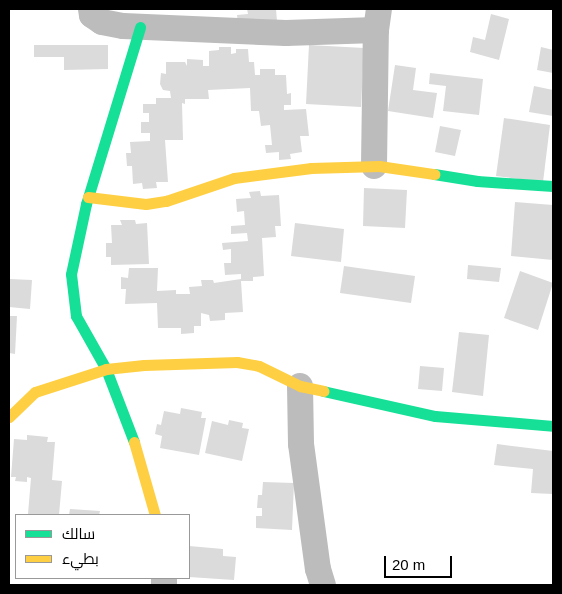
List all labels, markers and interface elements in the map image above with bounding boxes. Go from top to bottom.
legend [15,514,190,579]
text: سالك [62,525,95,542]
scale bar [387,546,454,578]
text: بطيء [62,550,99,567]
text: 20 m [392,556,425,573]

